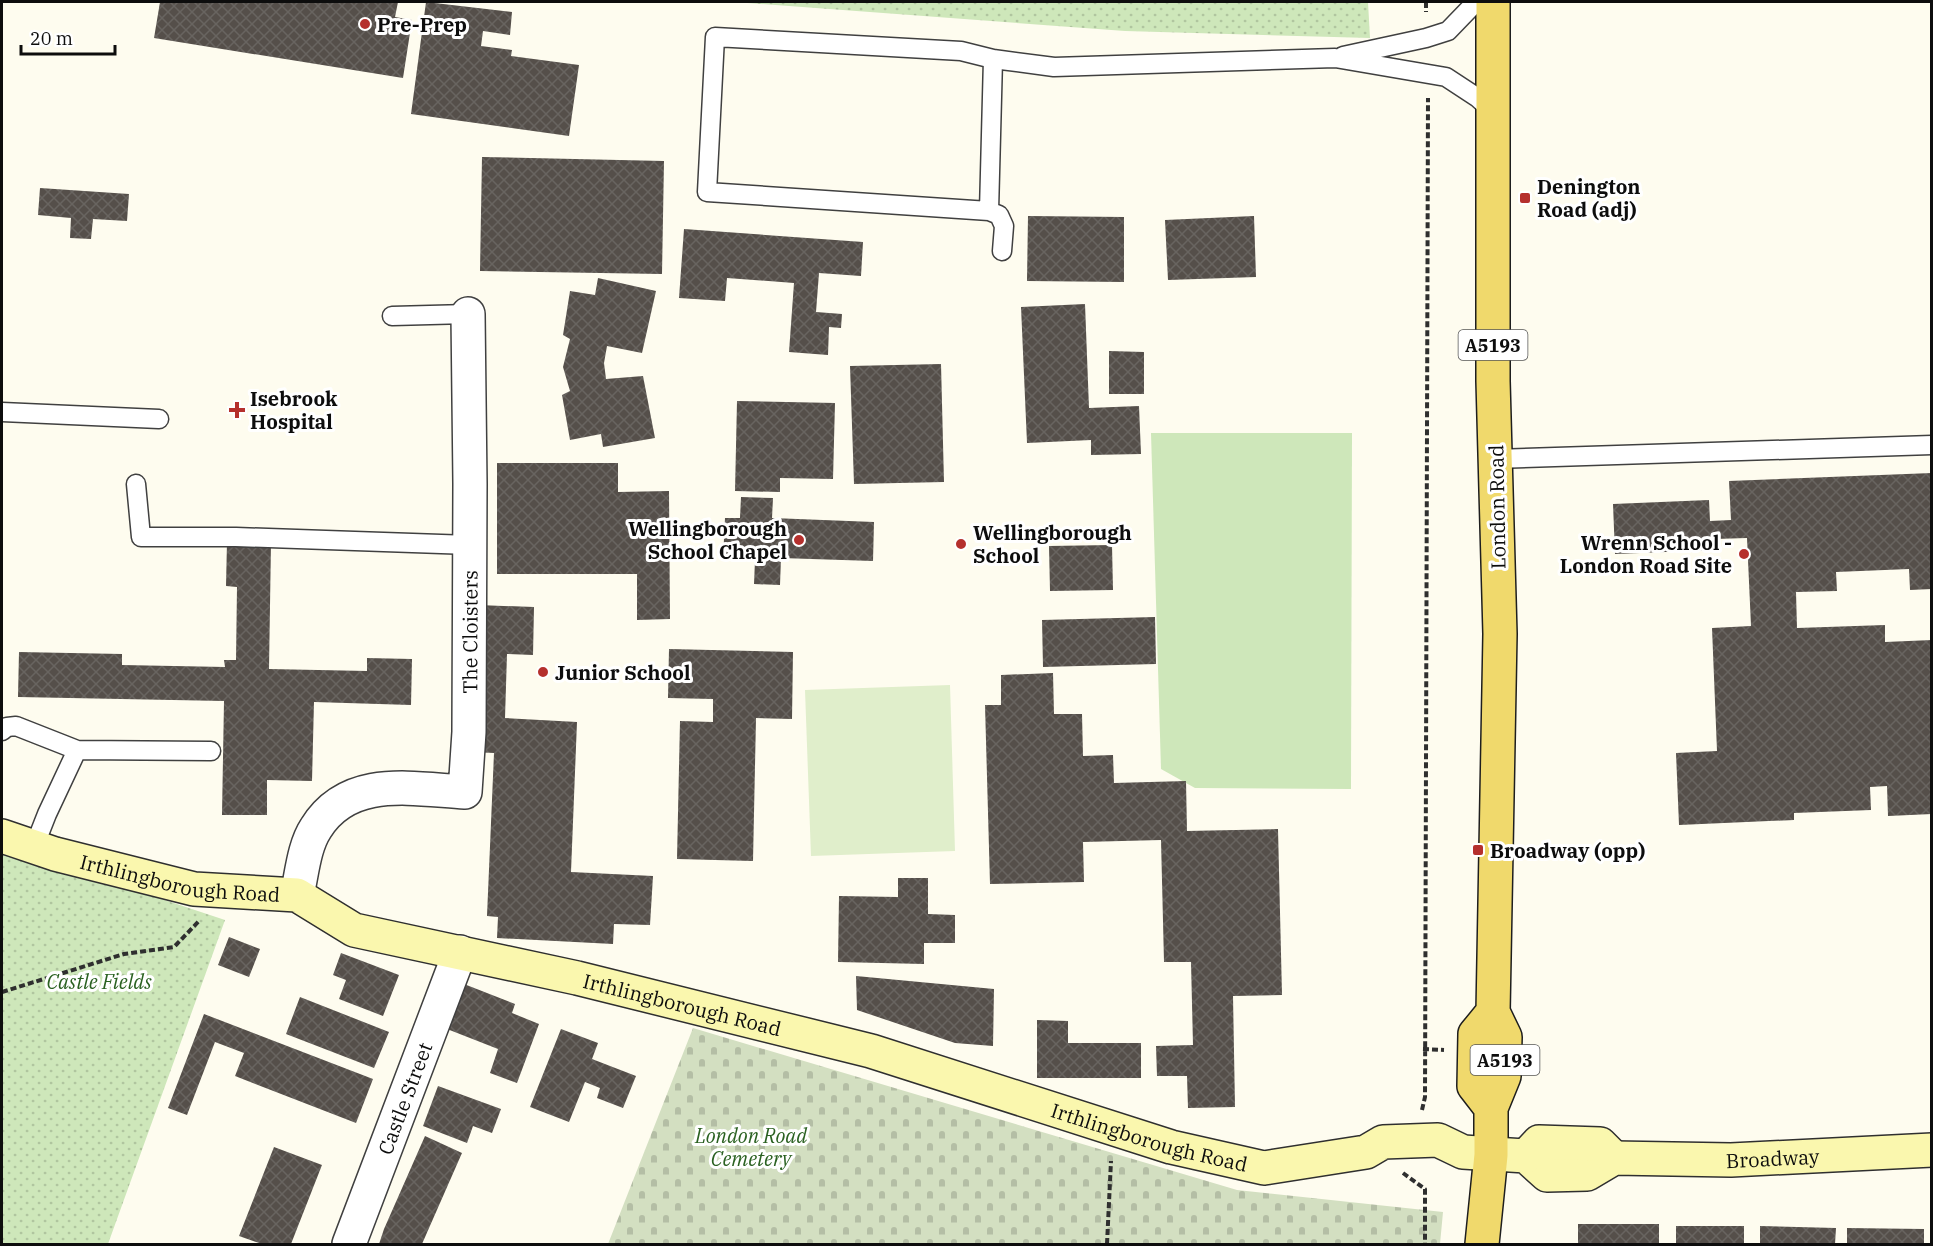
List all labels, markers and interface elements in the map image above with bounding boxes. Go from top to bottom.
place label: Pre-Prep [377,11,467,38]
marker: Pre-Prep [358,17,372,31]
scale bar [21,18,116,56]
text: 20 m [30,27,73,50]
place label: Denington Road (adj) [1537,173,1641,223]
marker: Denington Road (adj) [1518,191,1532,205]
road number: A5193 [1458,330,1528,360]
place label: Isebrook Hospital [250,385,338,435]
marker: Isebrook Hospital [228,401,246,419]
street label: London Road [1482,445,1512,569]
place label: Wellingborough School Chapel [628,515,787,565]
place label: Wellingborough School [973,519,1132,569]
place label: Wrenn School - London Road Site [1560,529,1732,579]
marker: Wellingborough School Chapel [792,533,806,547]
marker: Wellingborough School [954,537,968,551]
marker: Wrenn School - London Road Site [1737,547,1751,561]
street label: The Cloisters [456,570,483,694]
place label: Junior School [555,659,691,686]
marker: Junior School [536,665,550,679]
place label: Broadway (opp) [1490,837,1645,864]
marker: Broadway (opp) [1471,843,1485,857]
street label: Irthlingborough Road [77,847,281,907]
street label: Irthlingborough Road [580,967,784,1042]
park label: Castle Fields [46,968,152,995]
street label: Castle Street [371,1038,438,1158]
road number: A5193 [1470,1045,1540,1075]
street label: Irthlingborough Road [1048,1096,1250,1177]
park label: London Road Cemetery [694,1122,808,1172]
street label: Broadway [1725,1142,1820,1174]

